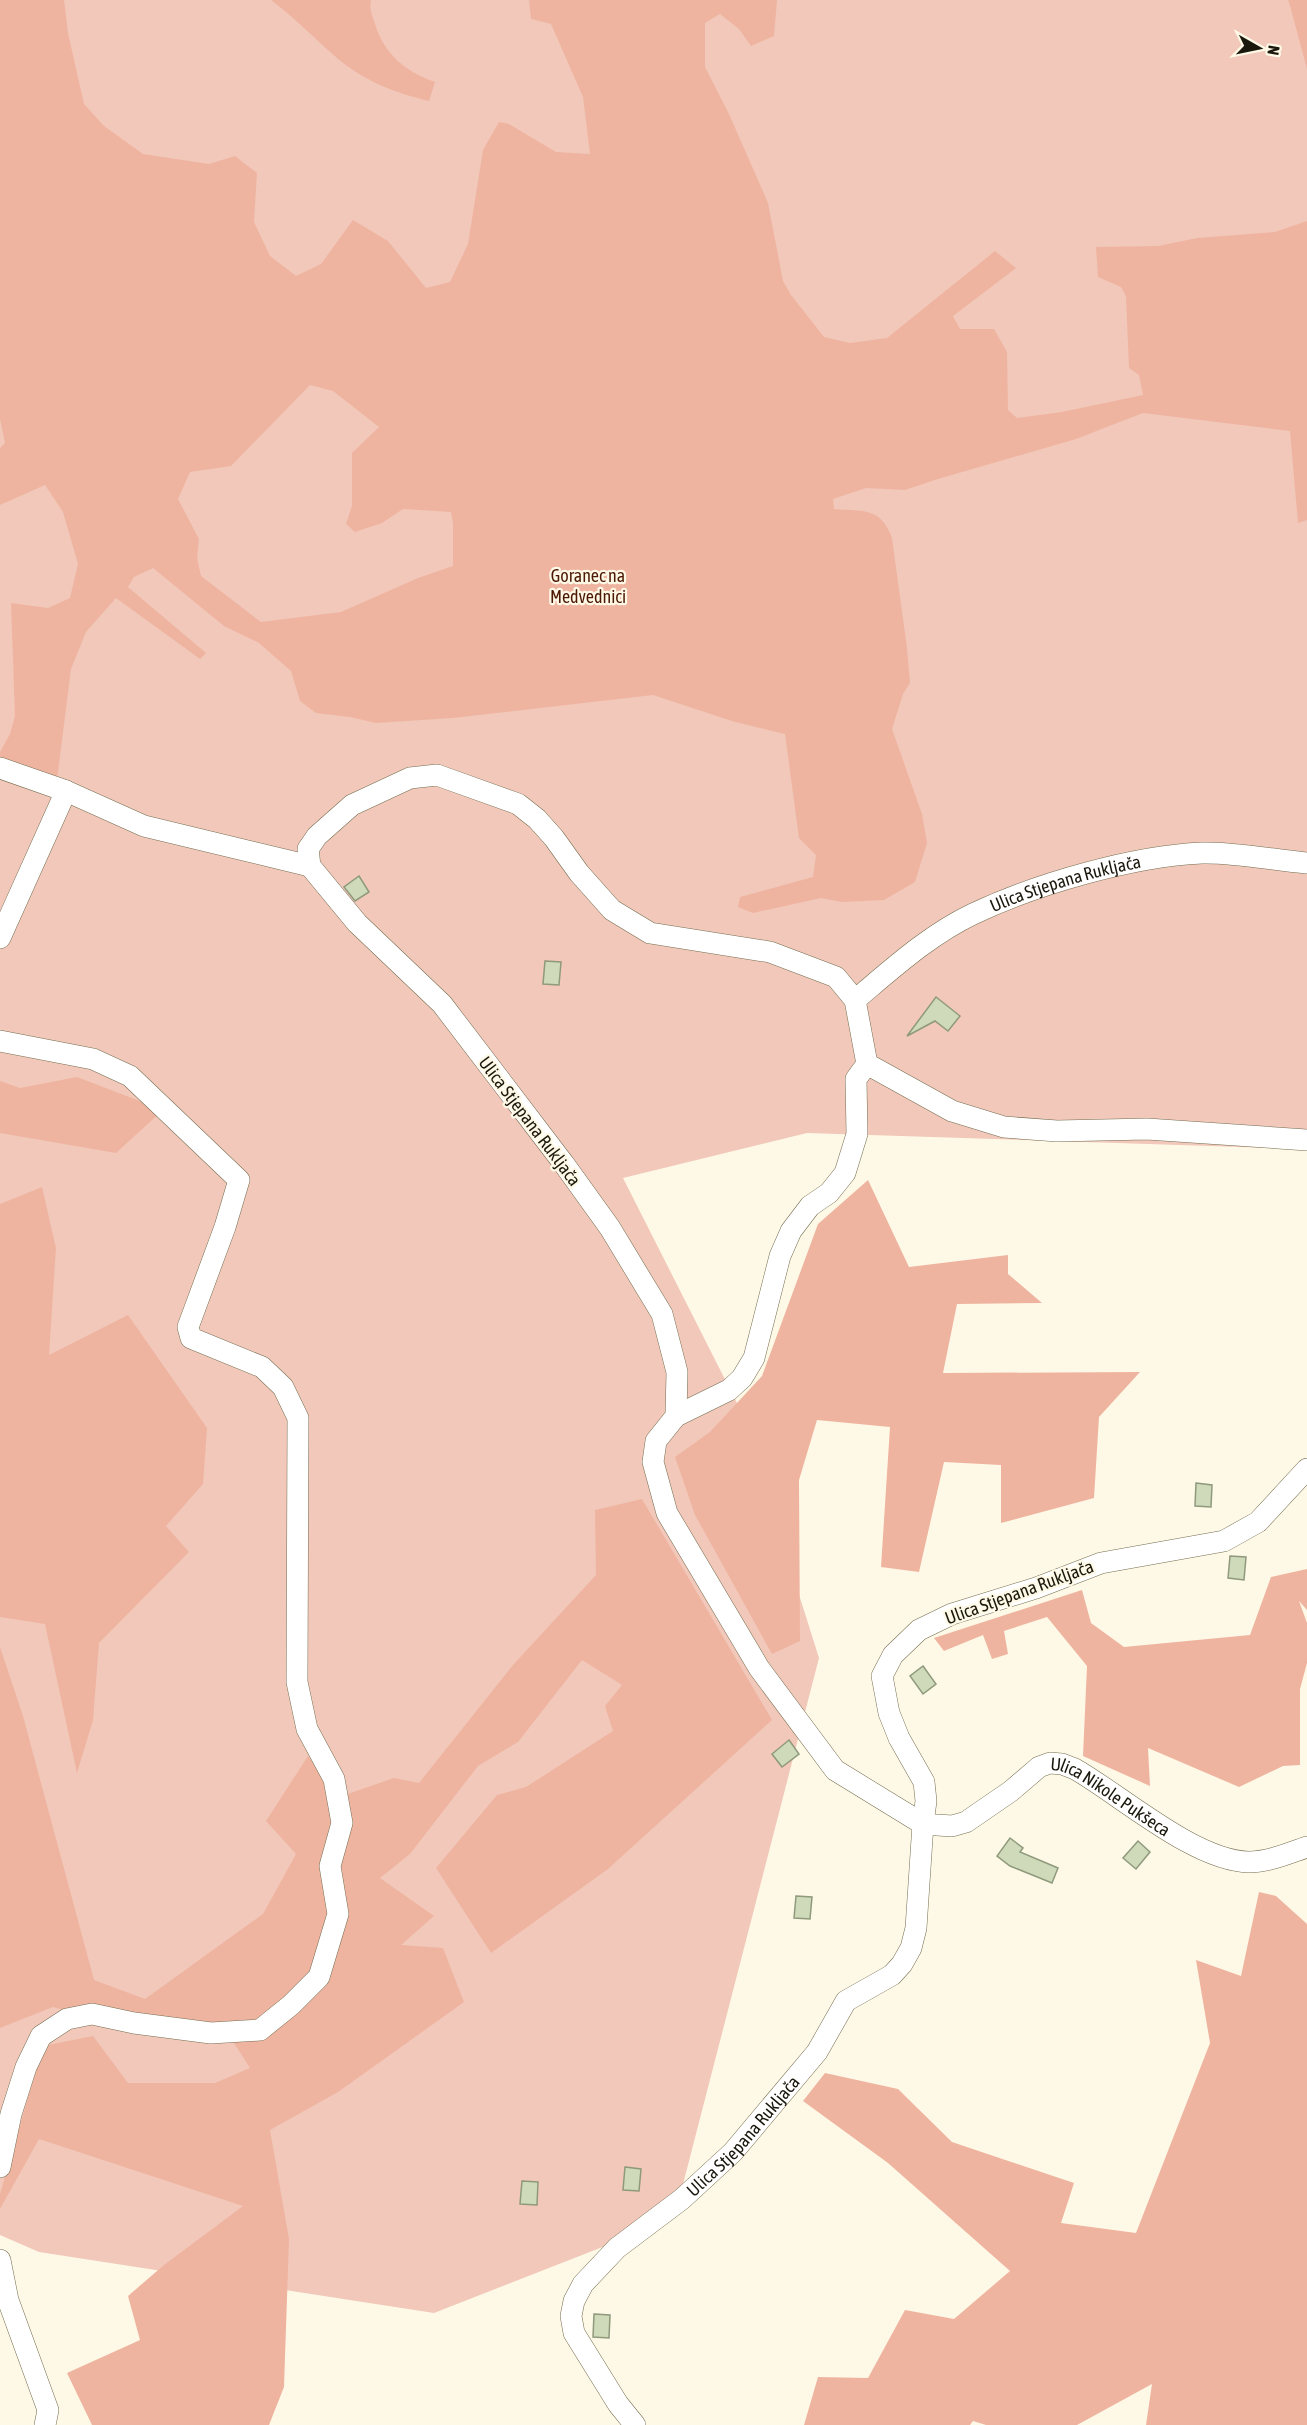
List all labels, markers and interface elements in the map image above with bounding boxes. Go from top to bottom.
north arrow [1229,18,1289,78]
text: N [1264,44,1283,56]
park label: Goranec na Medvednici [550,565,626,607]
street label: Ulica Stjepana Rukljača [986,850,1142,916]
street label: Ulica Stjepana Rukljača [475,1052,585,1190]
street label: Ulica Stjepana Rukljača [942,1555,1096,1629]
street label: Ulica Nikole Pukšeca [1050,1753,1174,1840]
street label: Ulica Stjepana Rukljača [682,2071,803,2200]

